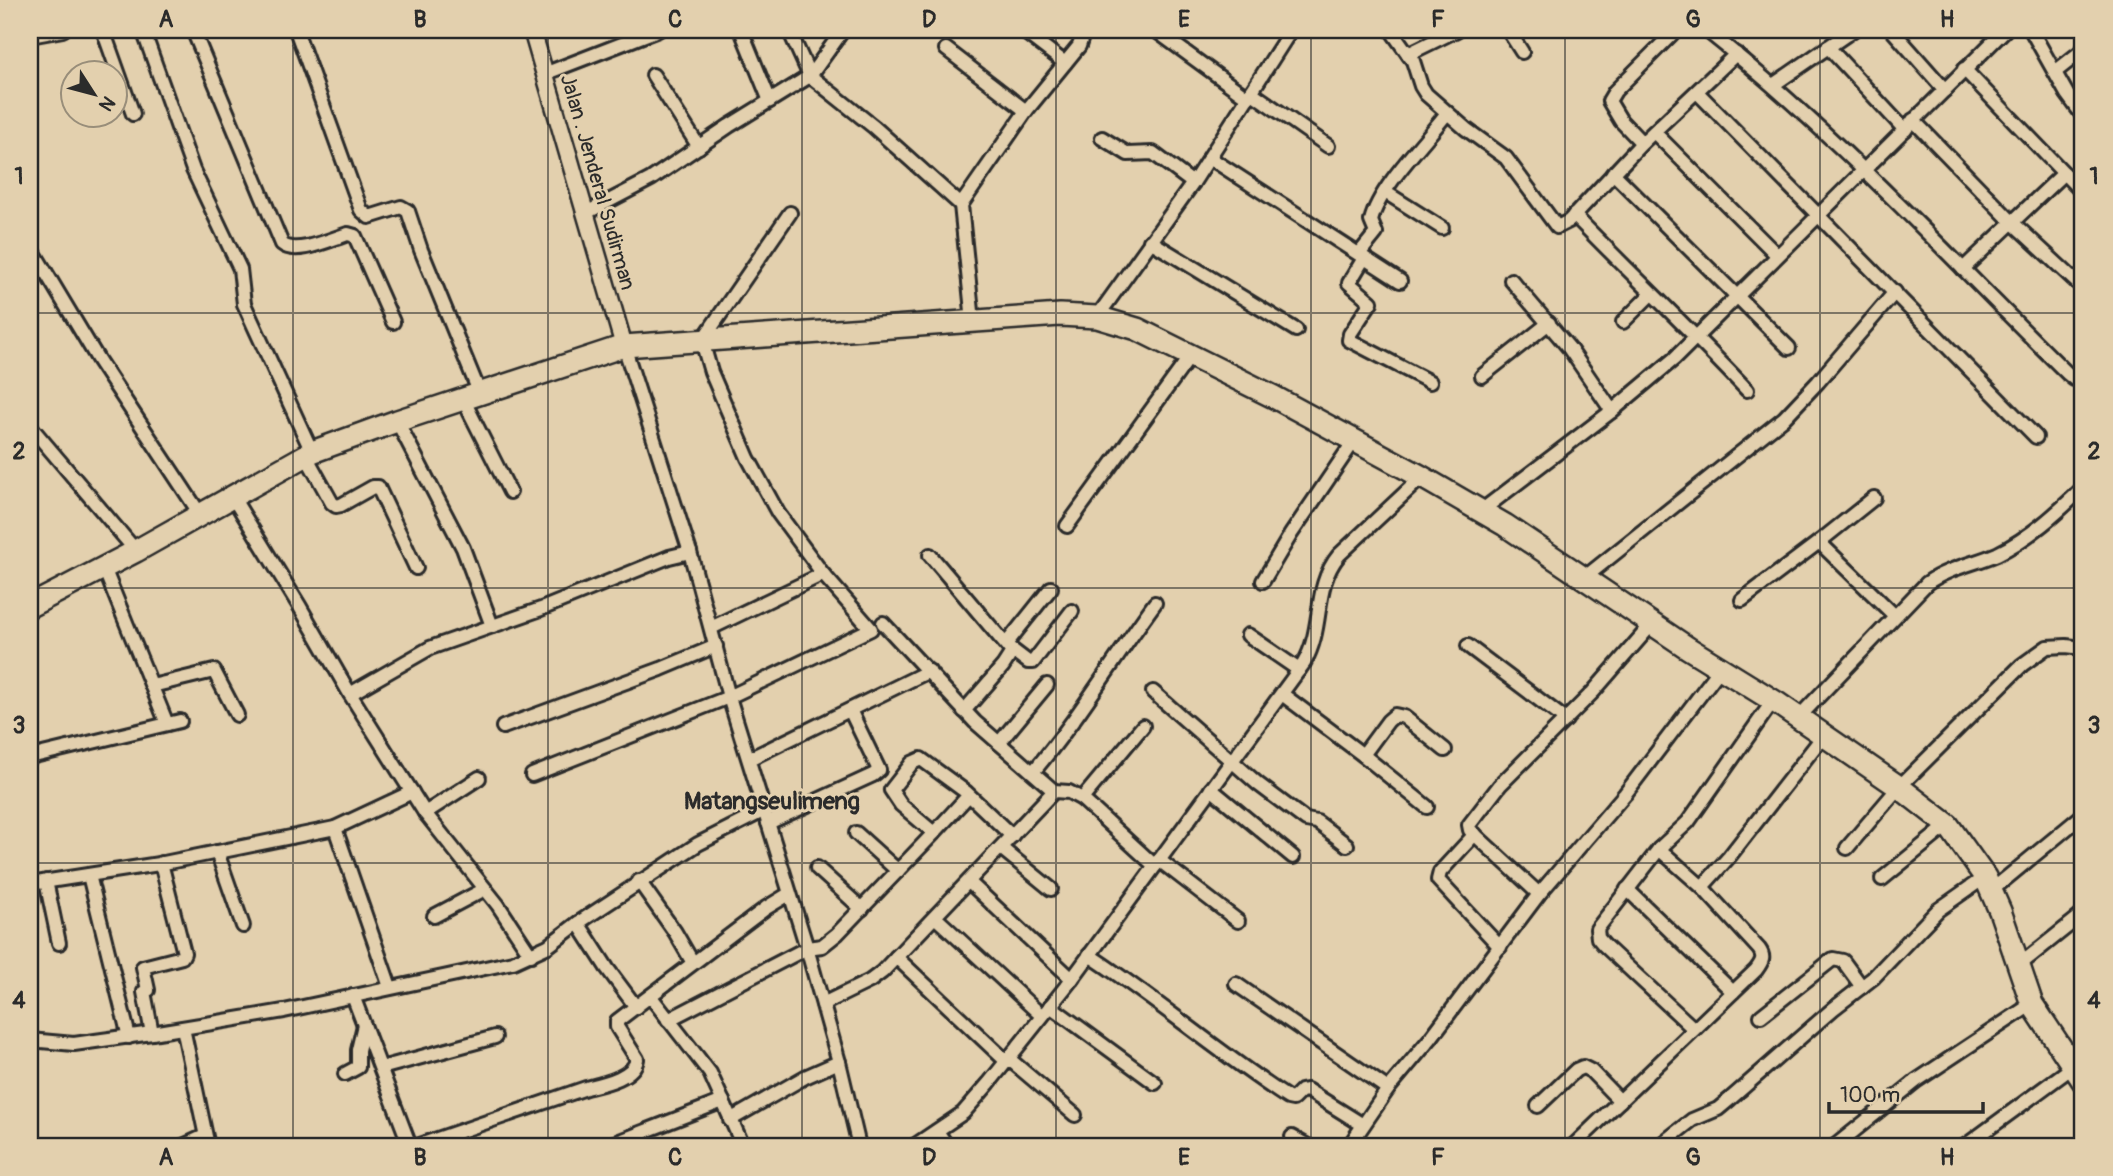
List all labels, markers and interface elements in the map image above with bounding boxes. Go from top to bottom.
text: A [159,5,174,34]
text: B [413,5,427,34]
text: C [668,5,682,34]
text: D [922,5,936,34]
text: E [1178,5,1190,34]
text: F [1431,5,1445,34]
text: G [1685,5,1701,34]
text: H [1940,5,1954,34]
north arrow [60,60,130,130]
street label: Jalan . Jenderal Sudirman [554,71,641,293]
text: N [93,91,120,116]
text: 1 [15,162,24,191]
text: 1 [2090,162,2099,191]
text: 2 [13,437,26,466]
text: 2 [2088,437,2101,466]
text: 3 [13,711,25,740]
text: 3 [2088,711,2100,740]
district label: Matangseulimeng [684,787,860,816]
text: 4 [12,986,26,1015]
text: 4 [2087,986,2101,1015]
scale bar [1829,1071,1983,1115]
text: 100 m [1840,1082,1900,1109]
text: A [159,1143,174,1172]
text: B [413,1143,427,1172]
text: C [668,1143,682,1172]
text: D [922,1143,936,1172]
text: E [1178,1143,1190,1172]
text: F [1431,1143,1445,1172]
text: G [1685,1143,1701,1172]
text: H [1940,1143,1954,1172]

